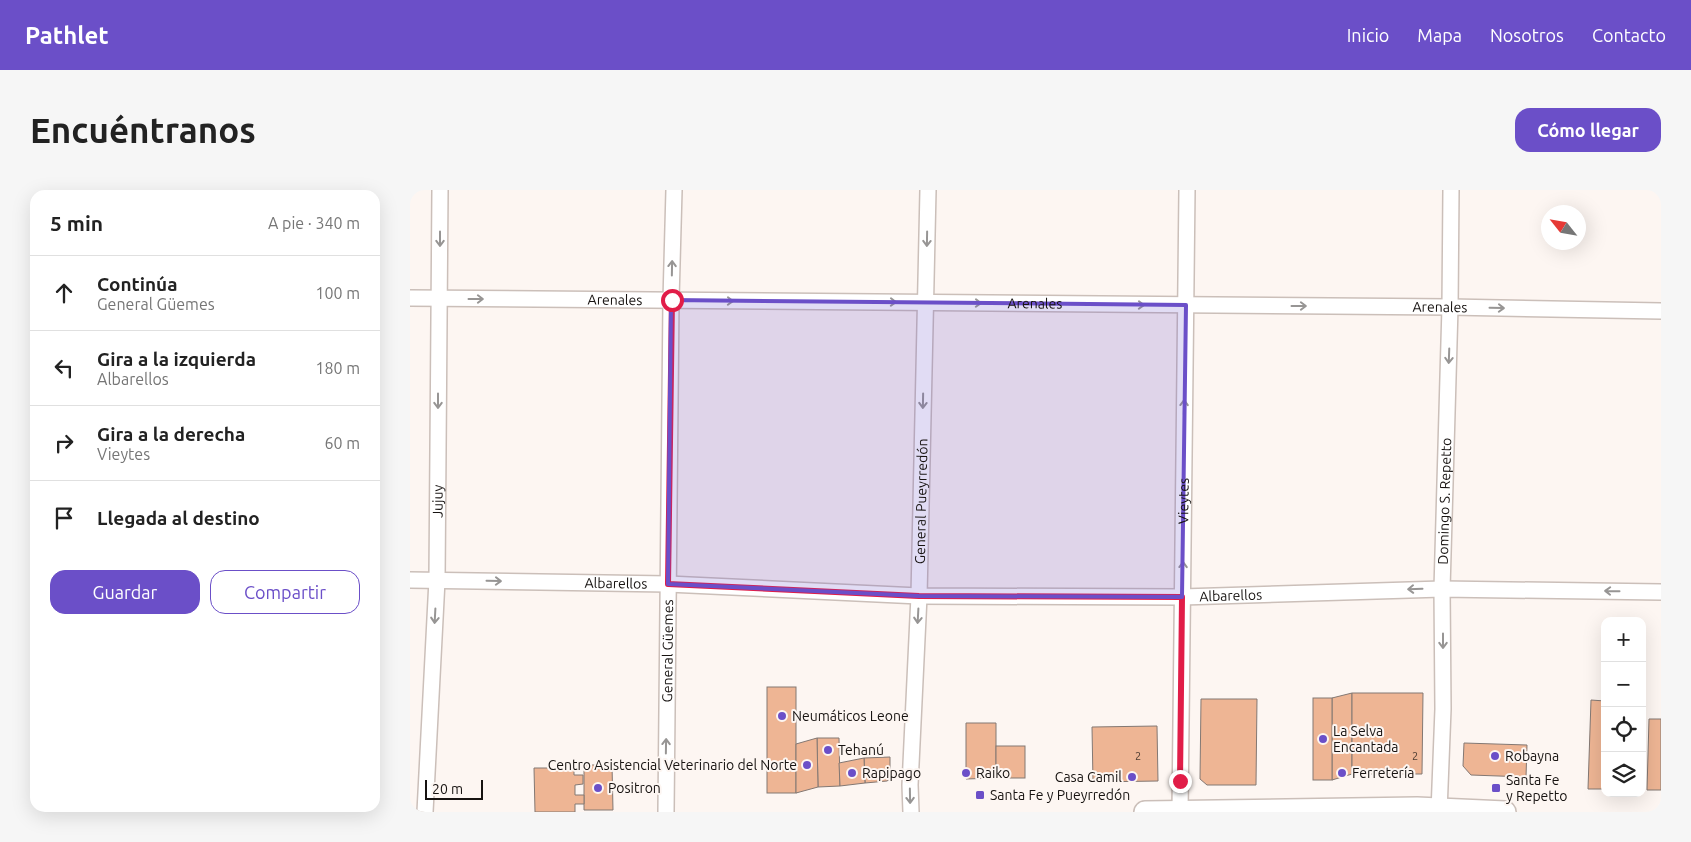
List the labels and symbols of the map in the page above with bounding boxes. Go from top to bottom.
north arrow [1541,205,1586,250]
one-way arrow [435,230,445,246]
one-way arrow [922,230,932,246]
one-way arrow [667,261,677,277]
route start [661,289,684,312]
street label: Arenales [588,292,642,308]
one-way arrow [468,294,484,303]
street label: Arenales [1007,295,1062,312]
one-way arrow [718,296,734,306]
one-way arrow [880,298,896,307]
one-way arrow [966,298,982,308]
street label: Arenales [1412,299,1468,315]
one-way arrow [1128,300,1144,310]
one-way arrow [1290,301,1307,311]
one-way arrow [1488,303,1504,313]
one-way arrow [1444,348,1454,364]
one-way arrow [918,392,928,409]
one-way arrow [434,393,443,409]
one-way arrow [1180,399,1189,415]
street label: Domingo S. Repetto [1435,437,1454,565]
street label: General Pueyrredón [912,438,930,564]
street label: Vieytes [1175,478,1192,524]
street label: Jujuy [429,484,446,518]
one-way arrow [1178,561,1187,577]
street label: Albarellos [584,575,648,592]
one-way arrow [485,576,501,586]
one-way arrow [1407,585,1423,594]
street label: Albarellos [1199,587,1262,604]
one-way arrow [1605,587,1621,596]
street label: General Güemes [659,599,676,703]
one-way arrow [431,608,440,624]
one-way arrow [913,608,923,624]
one-way arrow [1438,632,1448,649]
place label: Neumáticos Leone [792,708,909,724]
marker: Neumáticos Leone [776,710,788,722]
place label: La Selva Encantada [1333,723,1399,755]
marker: La Selva Encantada [1317,733,1329,745]
one-way arrow [661,738,671,754]
place label: Tehanú [838,742,884,758]
marker: Tehanú [822,744,834,756]
place label: Robayna [1505,748,1559,764]
house number: 2 [1135,750,1141,762]
house number: 2 [1412,750,1418,762]
marker: Robayna [1489,750,1501,762]
place label: Centro Asistencial Veterinario del Norte [548,757,797,773]
marker: Centro Asistencial Veterinario del Norte [801,759,813,771]
place label: Rapipago [862,765,921,781]
place label: Raiko [976,765,1010,781]
place label: Ferretería [1352,765,1415,781]
marker: Rapipago [846,767,858,779]
marker: Raiko [960,767,972,779]
marker: Ferretería [1336,767,1348,779]
place label: Casa Camil [1055,769,1122,785]
route end [1169,770,1192,793]
marker: Casa Camil [1126,771,1138,783]
place label: Santa Fe y Repetto [1506,772,1567,804]
scale bar [425,777,482,800]
place label: Positron [608,780,661,796]
marker: Positron [592,782,604,794]
marker: Santa Fe y Repetto [1490,782,1502,794]
place label: Santa Fe y Pueyrredón [990,787,1130,803]
one-way arrow [906,788,915,804]
marker: Santa Fe y Pueyrredón [974,789,986,801]

